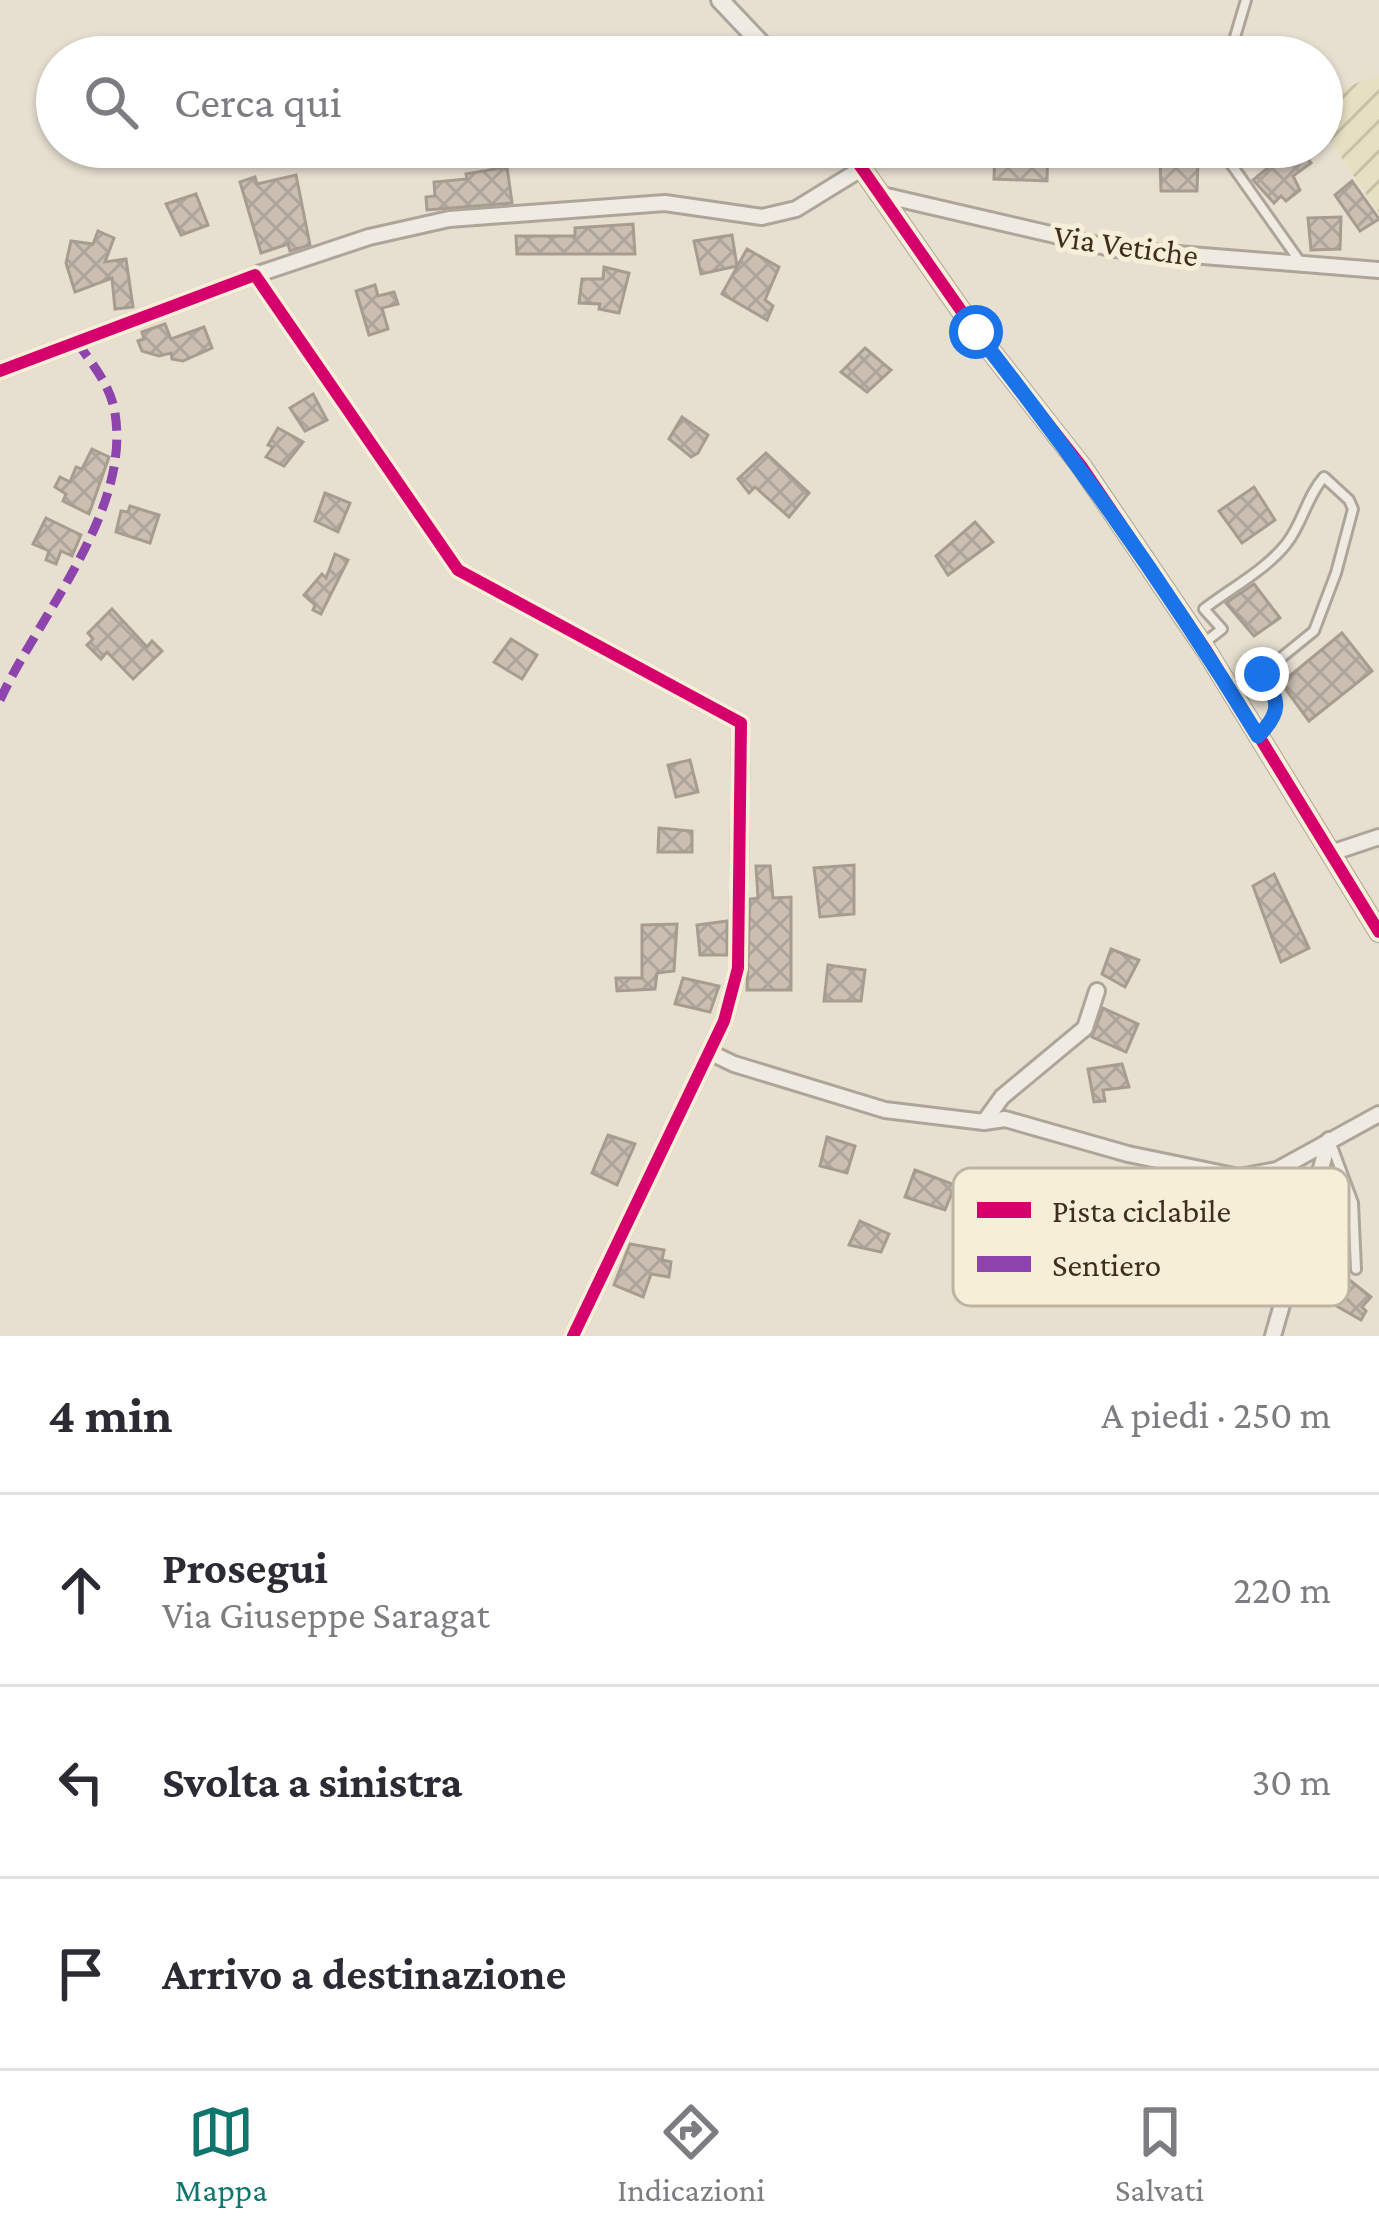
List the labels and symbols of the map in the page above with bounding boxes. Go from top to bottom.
street label: Via Vetiche [1051,217,1201,273]
route start [949,305,1003,359]
route end [1235,647,1289,701]
legend [953,1168,1349,1306]
text: Pista ciclabile [1052,1192,1231,1229]
text: Sentiero [1052,1246,1161,1283]

